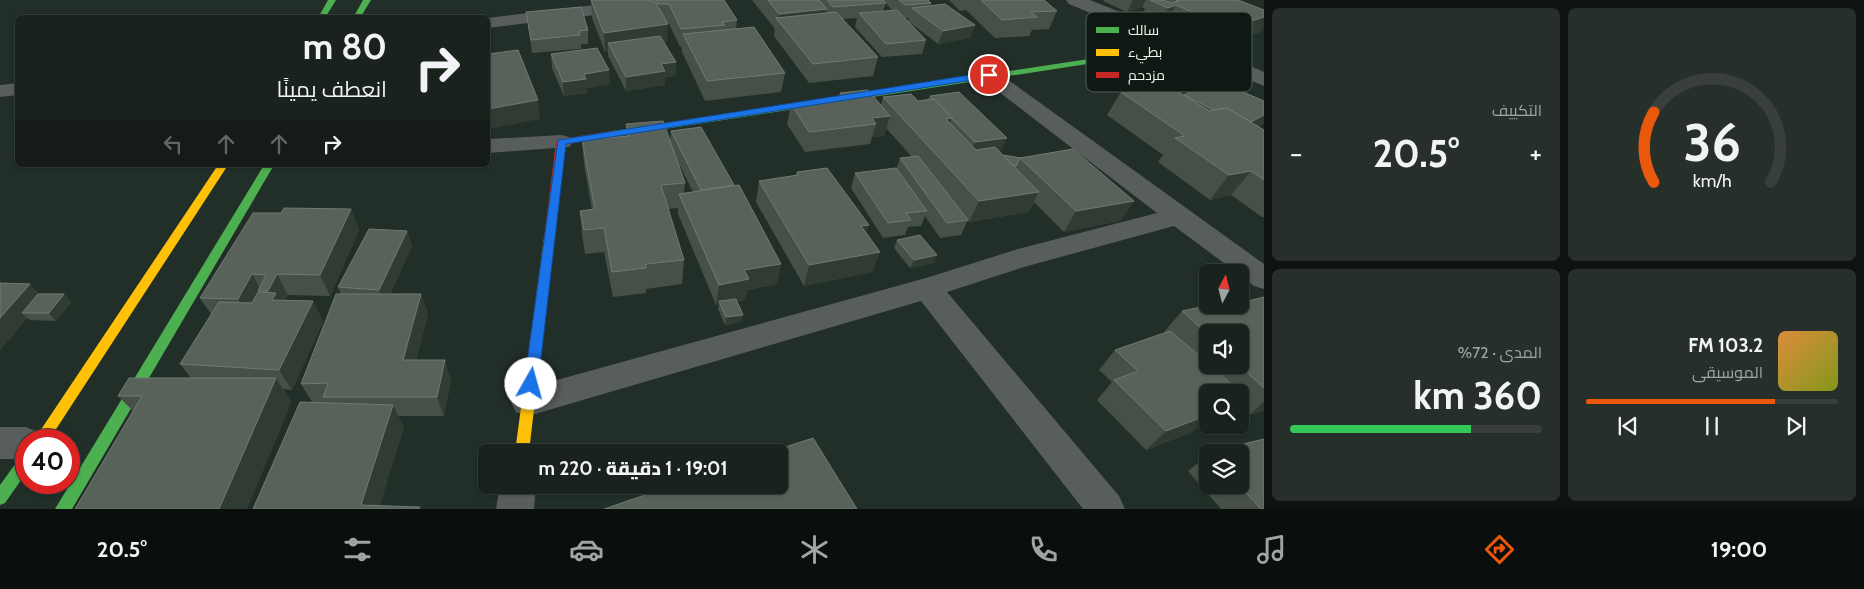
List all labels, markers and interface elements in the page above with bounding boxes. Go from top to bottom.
legend [1086,12,1252,92]
text: سالك [1128,21,1159,39]
text: 80 m [303,25,387,68]
icon: right [405,35,470,100]
text: بطيء [1128,43,1162,64]
pin [968,54,1010,96]
icon: arrive [975,61,1003,89]
text: مزدحم [1128,66,1165,85]
text: انعطف يمينًا [276,76,387,103]
text: التكييف [1492,101,1542,120]
text: 36 [1683,111,1741,174]
icon: left [159,130,187,158]
icon: ahead [212,130,240,158]
icon: ahead [265,130,293,158]
icon: right [318,130,346,158]
text: 20.5° [1373,130,1459,177]
text: − [1290,136,1302,170]
text: + [1530,136,1542,170]
text: km/h [1692,170,1732,191]
north arrow [1199,264,1249,314]
map controls [1199,264,1249,494]
button: sound [1199,324,1249,374]
text: 103.2 FM [1688,334,1763,357]
text: المدى · 72% [1458,343,1542,362]
position arrow [504,357,556,409]
text: الموسيقى [1692,363,1763,382]
text: 360 km [1413,372,1542,419]
button: search [1199,384,1249,434]
icon: previous [1614,412,1642,440]
icon: pause [1698,412,1726,440]
icon: next [1782,412,1810,440]
speed limit sign: 40 [15,429,80,494]
button: layers [1199,444,1249,494]
text: 19:01 · 1 دقيقة · 220 m [538,457,728,480]
icon: filters [340,532,375,567]
icon: car [569,532,604,567]
icon: climate [797,532,832,567]
icon: phone [1026,532,1061,567]
icon: music [1254,532,1289,567]
icon: directions [1482,532,1517,567]
text: 20.5° [97,536,147,563]
text: 19:00 [1711,536,1767,563]

